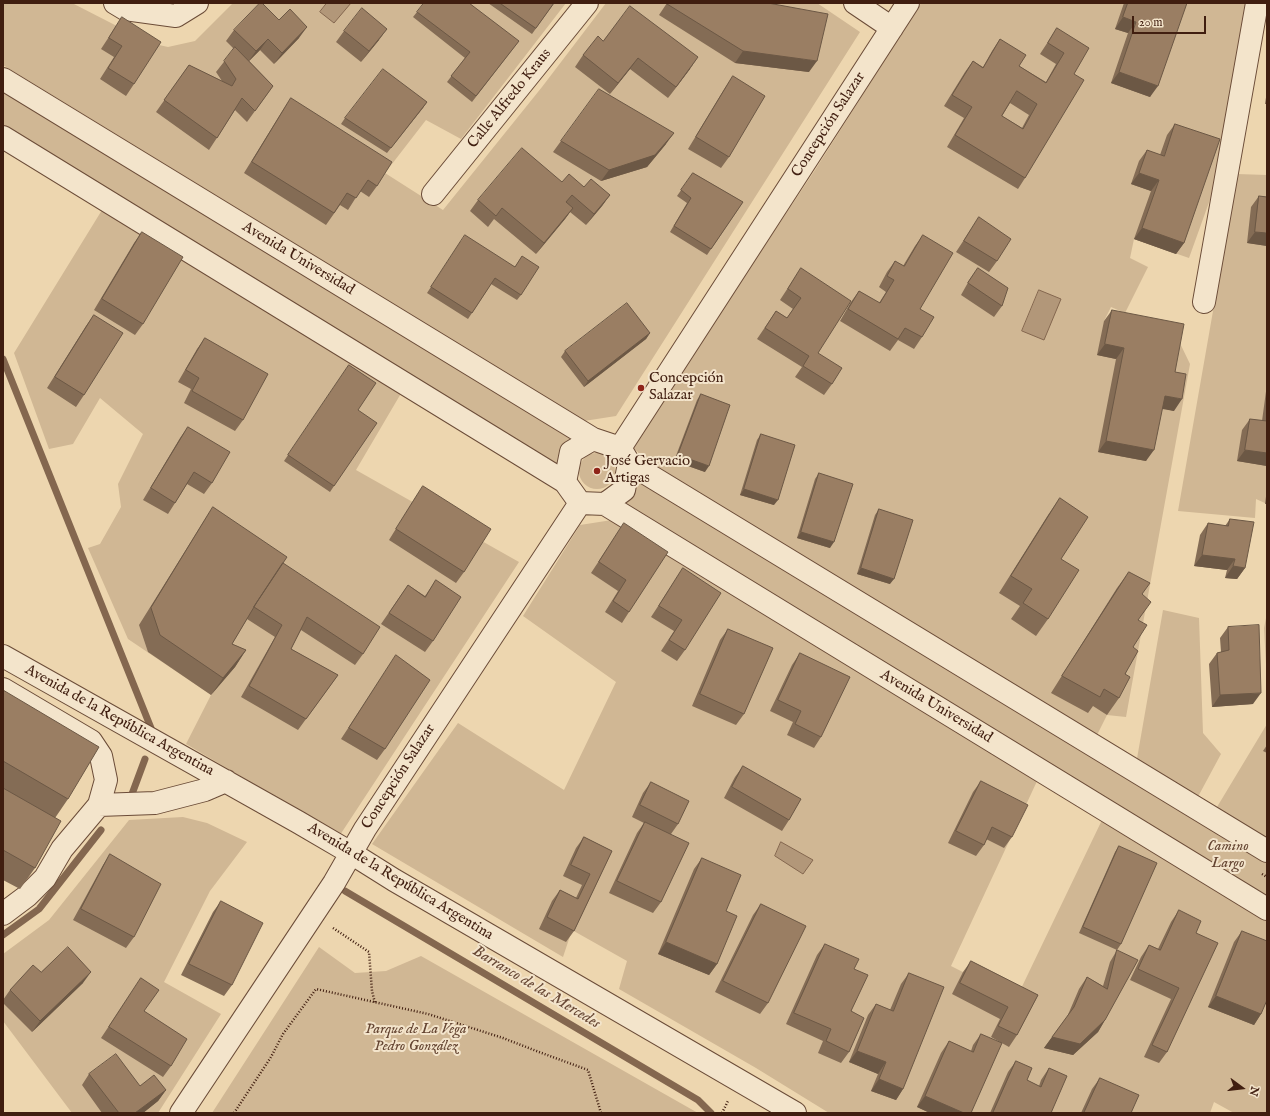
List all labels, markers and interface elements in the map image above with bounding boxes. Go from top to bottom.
scale bar [1134,8,1208,34]
text: 20 m [1139,15,1162,30]
street label: Calle Alfredo Kraus [464,46,556,152]
street label: Concepción Salazar [788,69,870,181]
street label: Avenida Universidad [239,218,357,300]
place label: Concepción Salazar [649,370,724,405]
marker: Concepción Salazar [636,383,646,393]
place label: José Gervacio Artigas [605,453,690,488]
marker: José Gervacio Artigas [592,466,602,476]
street label: Avenida de la República Argentina [21,661,217,781]
street label: Avenida Universidad [877,666,995,748]
street label: Concepción Salazar [358,721,440,833]
street label: Avenida de la República Argentina [304,819,496,945]
park label: Camino Largo [1207,838,1249,873]
water label: Barranco de las Mercedes [469,942,603,1034]
park label: Parque de La Vega Pedro González [365,1021,467,1056]
north arrow [1222,1068,1262,1108]
text: N [1246,1085,1262,1098]

